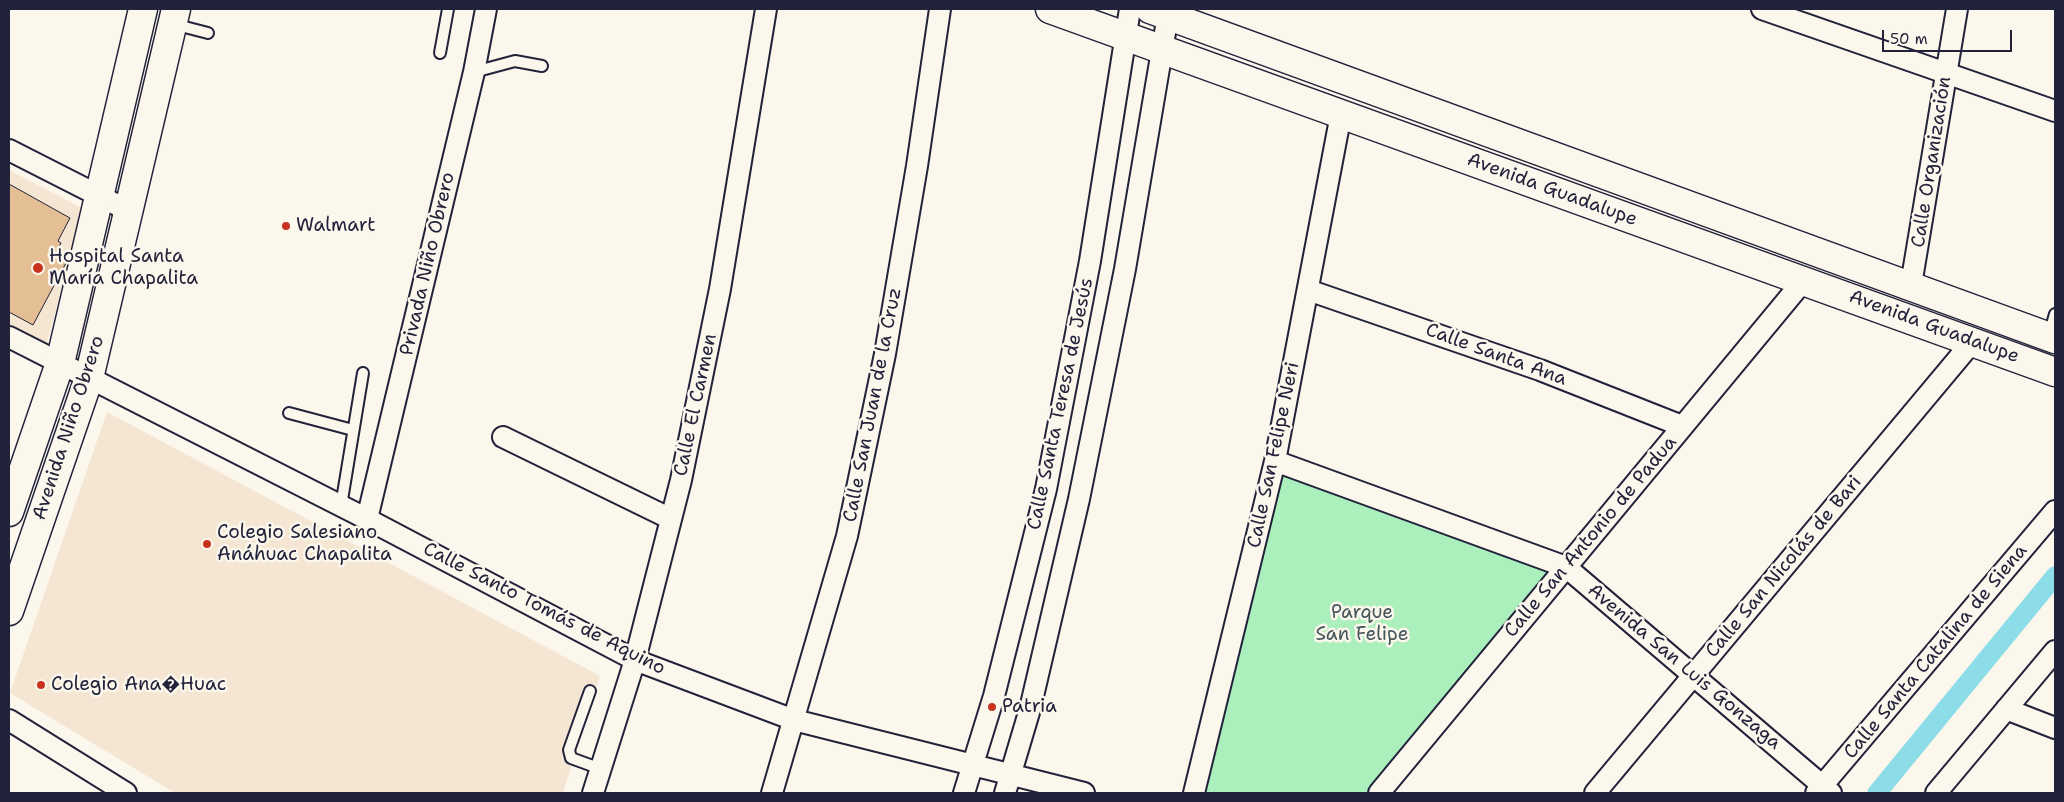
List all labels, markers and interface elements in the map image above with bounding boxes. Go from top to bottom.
scale bar [1884,20,2014,52]
text: 50 m [1890,29,1928,49]
street label: Calle Organización [1907,75,1957,249]
street label: Avenida Guadalupe [1464,149,1640,231]
street label: Privada Niño Obrero [396,170,460,358]
place label: Walmart [296,215,376,237]
marker: Walmart [280,220,292,232]
place label: Hospital Santa María Chapalita [49,246,198,290]
marker: Hospital Santa María Chapalita [31,261,45,275]
street label: Calle Santa Teresa de Jesús [1023,276,1099,532]
street label: Calle San Juan de la Cruz [839,286,907,524]
street label: Avenida Guadalupe [1846,286,2022,368]
street label: Calle Santa Ana [1422,319,1570,391]
street label: Calle El Carmen [670,332,722,478]
street label: Avenida Niño Obrero [28,333,110,523]
street label: Calle San Felipe Neri [1243,360,1305,550]
street label: Calle San Antonio de Padua [1500,432,1682,642]
street label: Calle San Nicolás de Bari [1701,471,1867,663]
place label: Colegio Salesiano Anáhuac Chapalita [217,522,392,566]
marker: Colegio Salesiano Anáhuac Chapalita [201,538,213,550]
street label: Calle Santo Tomás de Aquino [419,538,669,680]
street label: Calle Santa Catalina de Siena [1839,540,2033,764]
street label: Avenida San Luis Gonzaga [1583,579,1785,755]
park label: Parque San Felipe [1316,602,1408,646]
place label: Colegio Ana�Huac [51,674,226,696]
marker: Colegio Ana�Huac [35,679,47,691]
place label: Patria [1002,696,1057,718]
marker: Patria [986,701,998,713]

